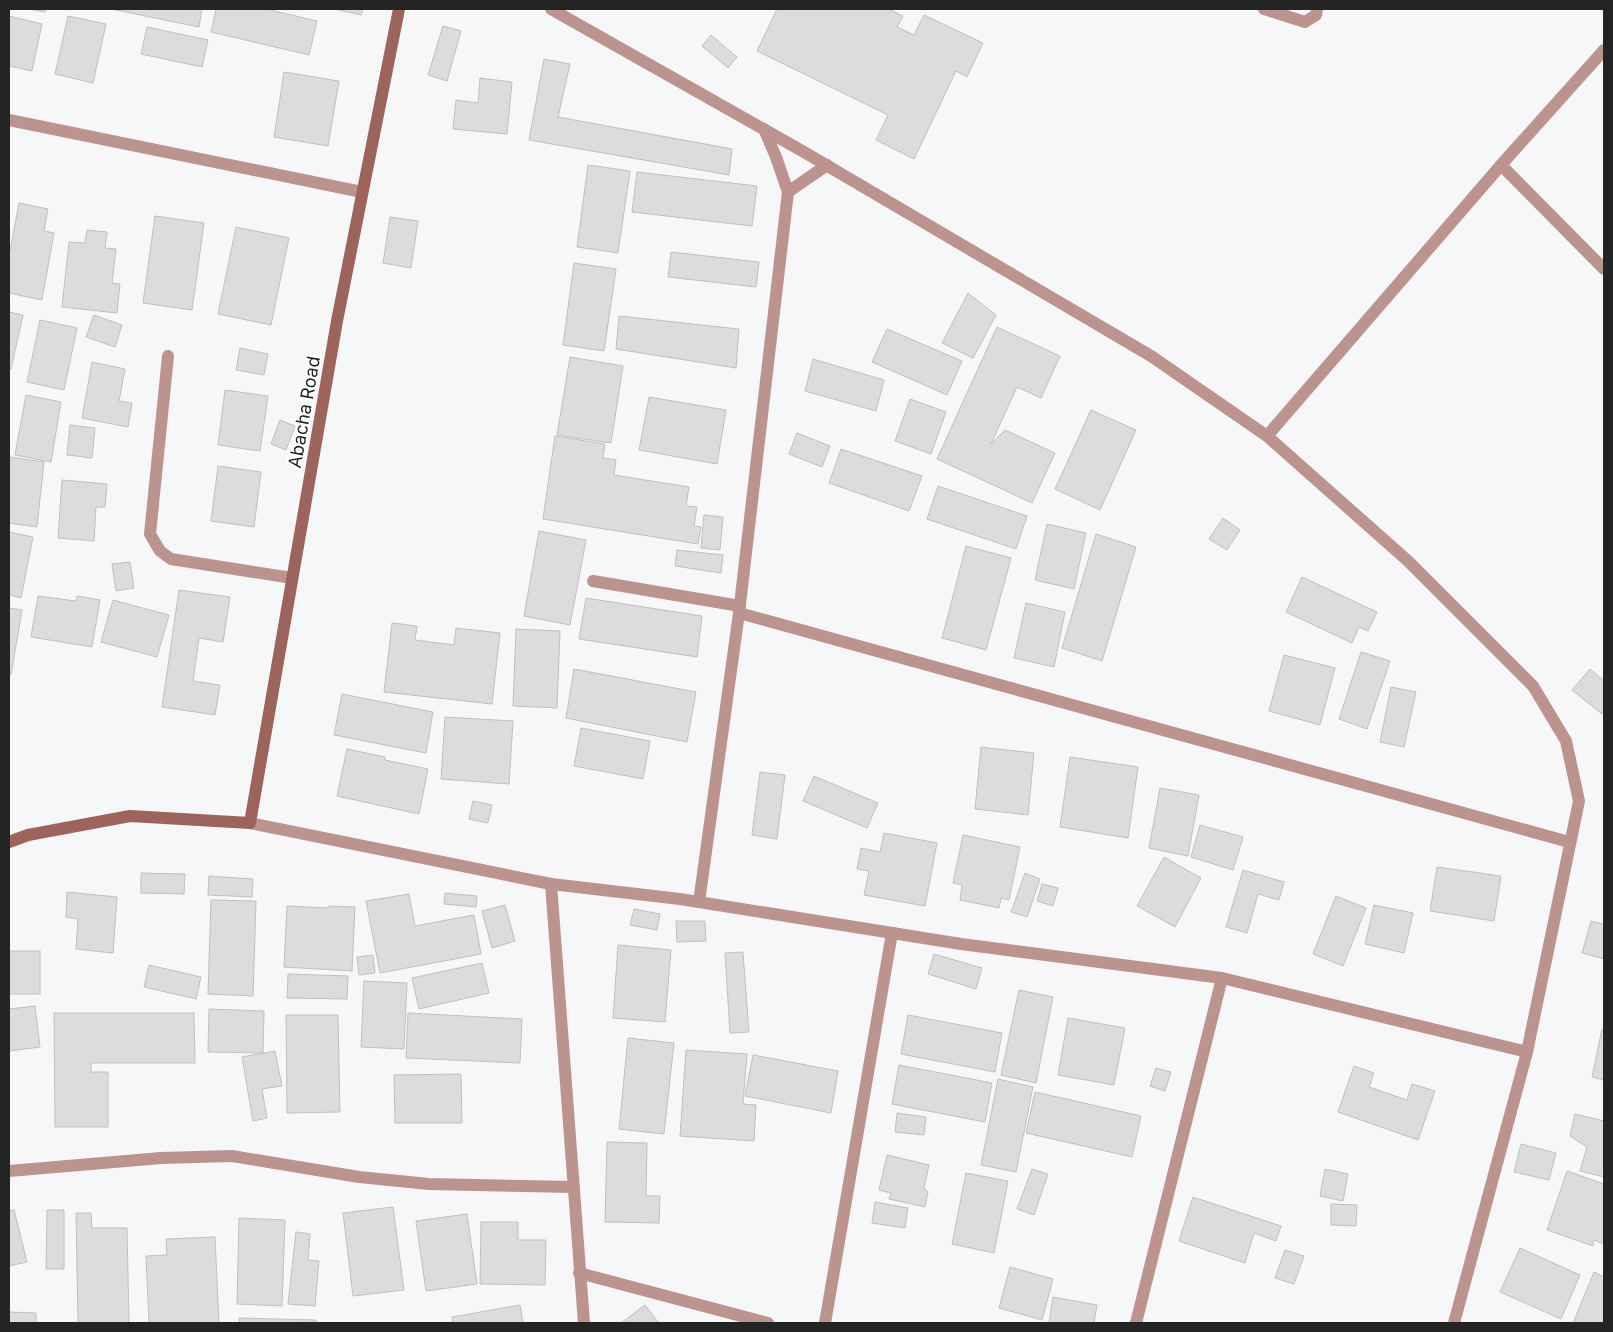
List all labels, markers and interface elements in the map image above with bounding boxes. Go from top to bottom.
street label: Abacha Road [284,354,324,470]

